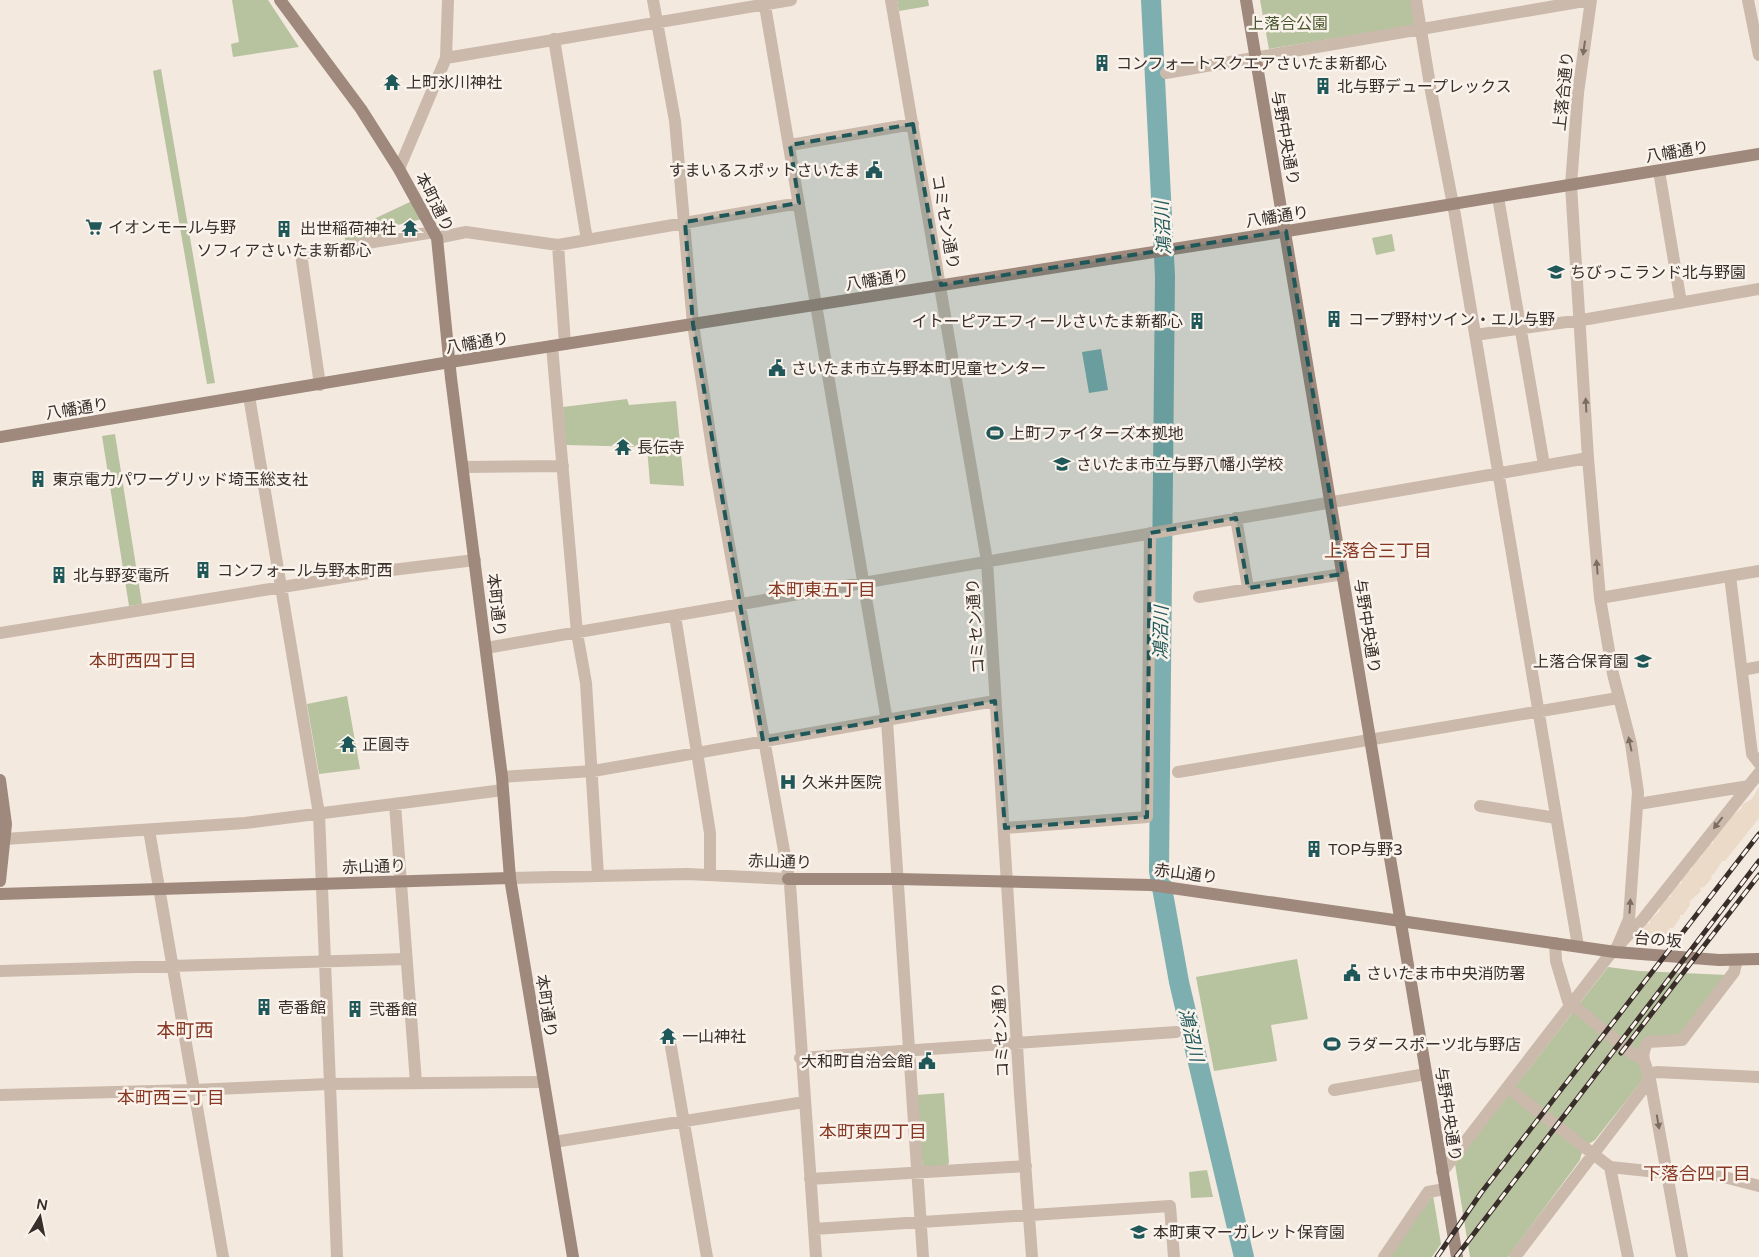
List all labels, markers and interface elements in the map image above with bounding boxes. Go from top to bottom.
park label: 上落合公園 [1248,14,1328,34]
one-way arrow [1580,41,1588,57]
street label: 上落合通り [1550,50,1578,132]
building icon: コンフォートスクエアさいたま新都心 [1092,53,1112,73]
place label: コンフォートスクエアさいたま新都心 [1116,54,1387,74]
temple icon: 上町氷川神社 [382,72,402,92]
place label: 上町氷川神社 [406,73,502,93]
building icon: 北与野デュープレックス [1313,76,1333,96]
place label: 北与野デュープレックス [1337,77,1512,97]
street label: 与野中央通り [1267,89,1303,187]
street label: 八幡通り [1644,137,1710,167]
public building icon: すまいるスポットさいたま [864,160,884,180]
place label: すまいるスポットさいたま [668,161,860,181]
street label: 本町通り [411,169,458,236]
street label: コミセン通り [927,173,963,271]
water label: 鴻沼川 [1150,198,1175,256]
street label: 八幡通り [1244,202,1310,232]
supermarket icon: イオンモール与野 [84,217,104,237]
place label: イオンモール与野 [108,218,236,238]
temple icon: 出世稲荷神社 [400,218,420,238]
building icon: ソフィアさいたま新都心 [274,219,294,239]
place label: 出世稲荷神社 [300,219,396,239]
place label: ソフィアさいたま新都心 [196,241,372,261]
school or university icon: ちびっこランド北与野園 [1546,262,1566,282]
place label: ちびっこランド北与野園 [1570,263,1746,283]
street label: 八幡通り [844,265,910,295]
building icon: コープ野村ツイン・エル与野 [1324,309,1344,329]
place label: コープ野村ツイン・エル与野 [1348,310,1555,330]
building icon: イトーピアエフィールさいたま新都心 [1187,311,1207,331]
place label: イトーピアエフィールさいたま新都心 [912,312,1183,332]
street label: 八幡通り [444,328,510,358]
public building icon: さいたま市立与野本町児童センター [767,358,787,378]
place label: さいたま市立与野本町児童センター [791,359,1047,379]
street label: 八幡通り [44,394,110,424]
one-way arrow [1582,397,1590,413]
sports icon: 上町ファイターズ本拠地 [985,423,1005,443]
place label: 上町ファイターズ本拠地 [1009,424,1184,444]
temple icon: 長伝寺 [613,437,633,457]
place label: 長伝寺 [637,438,685,458]
school or university icon: さいたま市立与野八幡小学校 [1052,454,1072,474]
place label: さいたま市立与野八幡小学校 [1076,455,1284,475]
building icon: 東京電力パワーグリッド埼玉総支社 [28,469,48,489]
place label: 東京電力パワーグリッド埼玉総支社 [52,470,308,490]
district label: 上落合三丁目 [1324,540,1432,562]
one-way arrow [1593,559,1601,575]
building icon: コンフォール与野本町西 [193,560,213,580]
place label: コンフォール与野本町西 [217,561,393,581]
building icon: 北与野変電所 [49,565,69,585]
place label: 北与野変電所 [73,566,169,586]
street label: 本町通り [482,572,510,638]
street label: コミセン通り [963,577,989,675]
street label: 与野中央通り [1350,577,1384,675]
district label: 本町東五丁目 [768,579,876,601]
water label: 鴻沼川 [1150,604,1173,660]
district label: 本町西四丁目 [89,650,197,672]
school or university icon: 上落合保育園 [1633,651,1653,671]
place label: 上落合保育園 [1533,652,1629,672]
temple icon: 正圓寺 [338,734,358,754]
place label: 正圓寺 [362,735,410,755]
one-way arrow [1626,736,1634,752]
hospital icon: 久米井医院 [778,772,798,792]
place label: 久米井医院 [802,773,882,793]
one-way arrow [1712,816,1723,829]
building icon: TOP与野3 [1304,839,1324,859]
place label: TOP与野3 [1328,840,1403,860]
street label: 赤山通り [748,851,812,873]
street label: 赤山通り [342,856,406,878]
street label: 赤山通り [1153,860,1219,888]
one-way arrow [1626,897,1634,913]
street label: 台の坂 [1633,928,1683,952]
public building icon: さいたま市中央消防署 [1342,963,1362,983]
place label: さいたま市中央消防署 [1366,964,1526,984]
street label: 本町通り [531,973,561,1039]
street label: コミセン通り [988,981,1013,1078]
building icon: 壱番館 [254,997,274,1017]
place label: 壱番館 [278,998,326,1018]
building icon: 弐番館 [345,999,365,1019]
place label: 弐番館 [369,1000,417,1020]
water label: 鴻沼川 [1174,1006,1208,1066]
district label: 本町西 [156,1020,214,1042]
temple icon: 一山神社 [658,1026,678,1046]
place label: 一山神社 [682,1027,746,1047]
sports icon: ラダースポーツ北与野店 [1322,1034,1342,1054]
place label: ラダースポーツ北与野店 [1346,1035,1521,1055]
public building icon: 大和町自治会館 [917,1051,937,1071]
place label: 大和町自治会館 [801,1052,913,1072]
street label: 与野中央通り [1431,1065,1465,1163]
district label: 本町西三丁目 [117,1087,225,1109]
one-way arrow [1654,1114,1662,1130]
district label: 本町東四丁目 [819,1121,927,1143]
district label: 下落合四丁目 [1643,1163,1751,1185]
north arrow [15,1192,65,1242]
text: N [35,1195,49,1214]
school or university icon: 本町東マーガレット保育園 [1129,1222,1149,1242]
place label: 本町東マーガレット保育園 [1153,1223,1345,1243]

